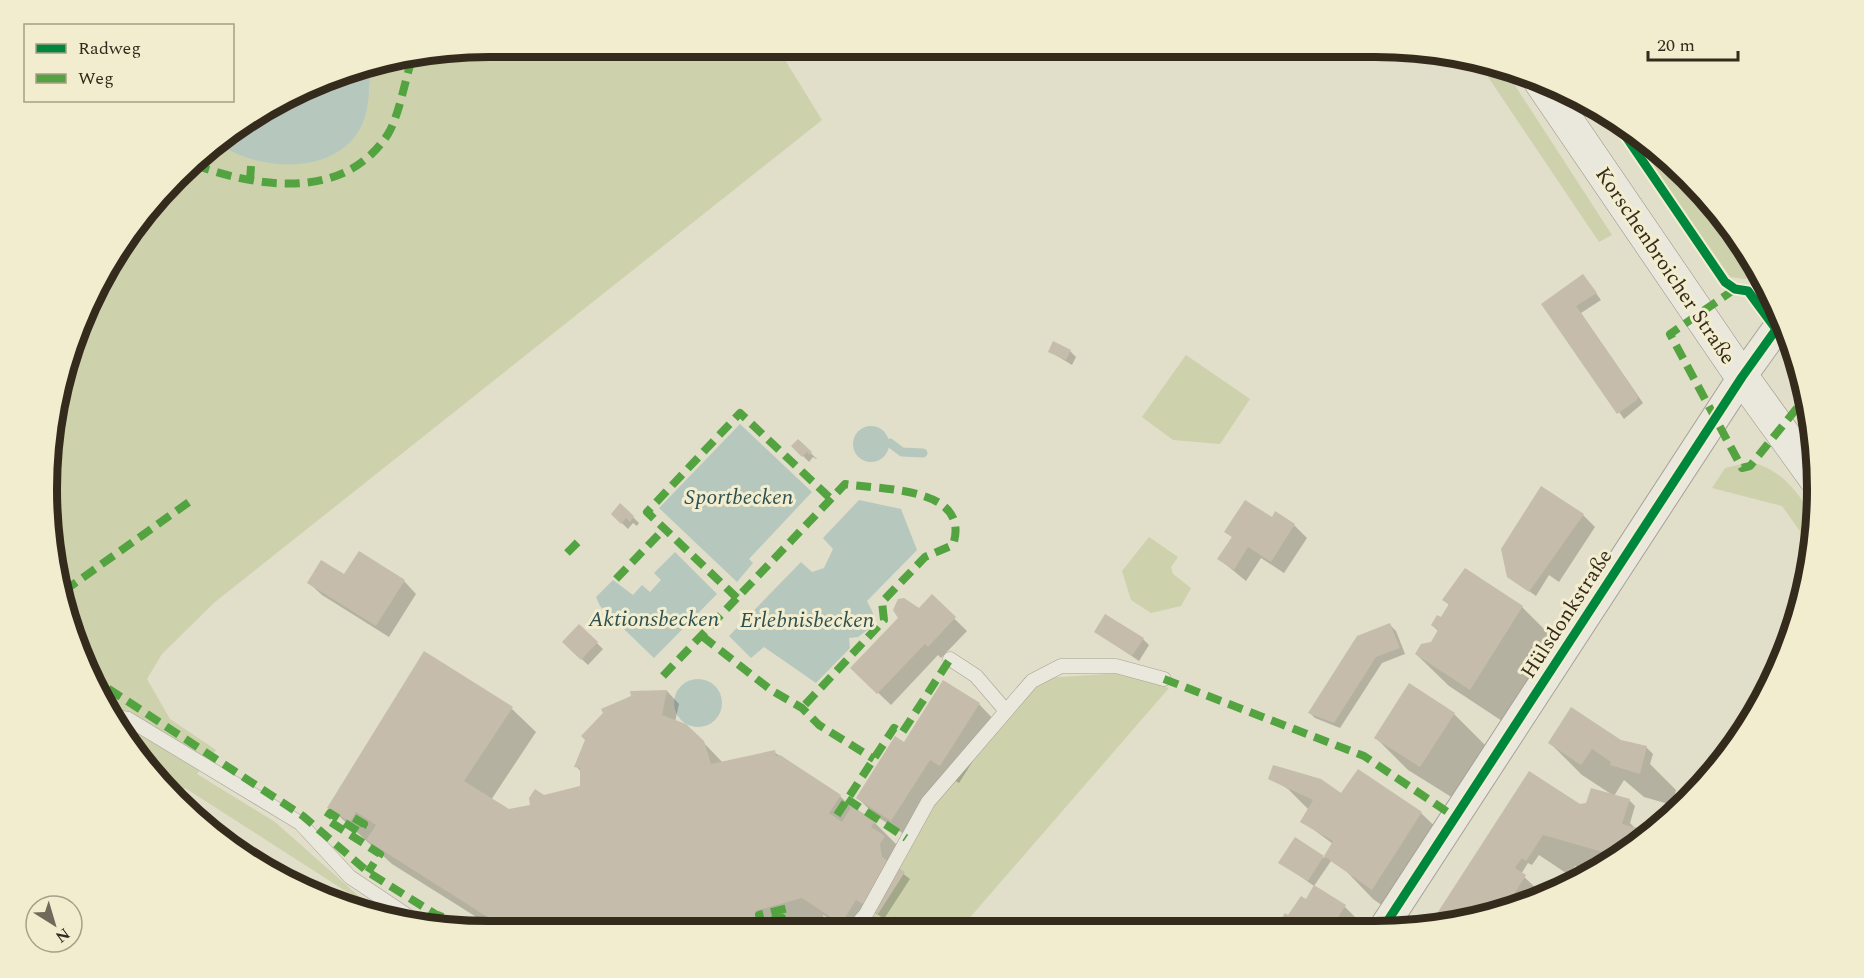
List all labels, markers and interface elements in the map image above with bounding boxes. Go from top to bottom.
legend [24,24,234,102]
scale bar [1648,24,1738,62]
text: 20 m [1657,32,1695,59]
text: Radweg [78,35,141,62]
text: Weg [78,65,114,92]
street label: Korschenbroicher Straße [1587,161,1743,371]
water label: Sportbecken [685,481,794,514]
street label: Hülsdonkstraße [1513,543,1621,685]
water label: Aktionsbecken [588,603,720,636]
water label: Erlebnisbecken [740,604,875,637]
north arrow [24,894,84,954]
text: N [50,922,75,949]

